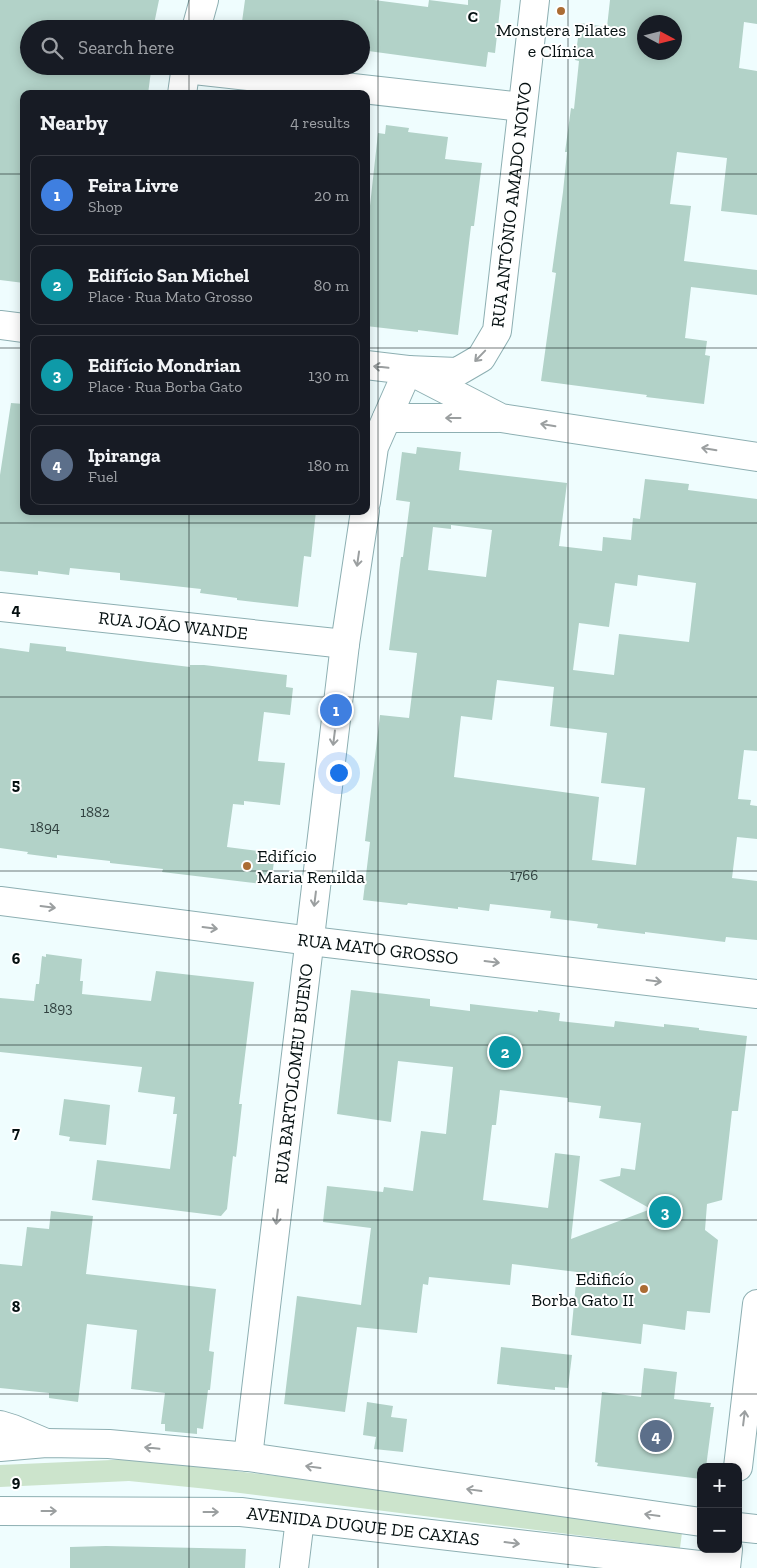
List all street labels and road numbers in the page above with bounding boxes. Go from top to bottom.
street label: RUA ANTÔNIO AMADO NOIVO [486,81,537,329]
street label: RUA JOÃO WANDE [97,607,249,644]
street label: RUA MATO GROSSO [296,928,460,969]
street label: RUA BARTOLOMEU BUENO [270,962,318,1185]
street label: AVENIDA DUQUE DE CAXIAS [246,1502,481,1551]

